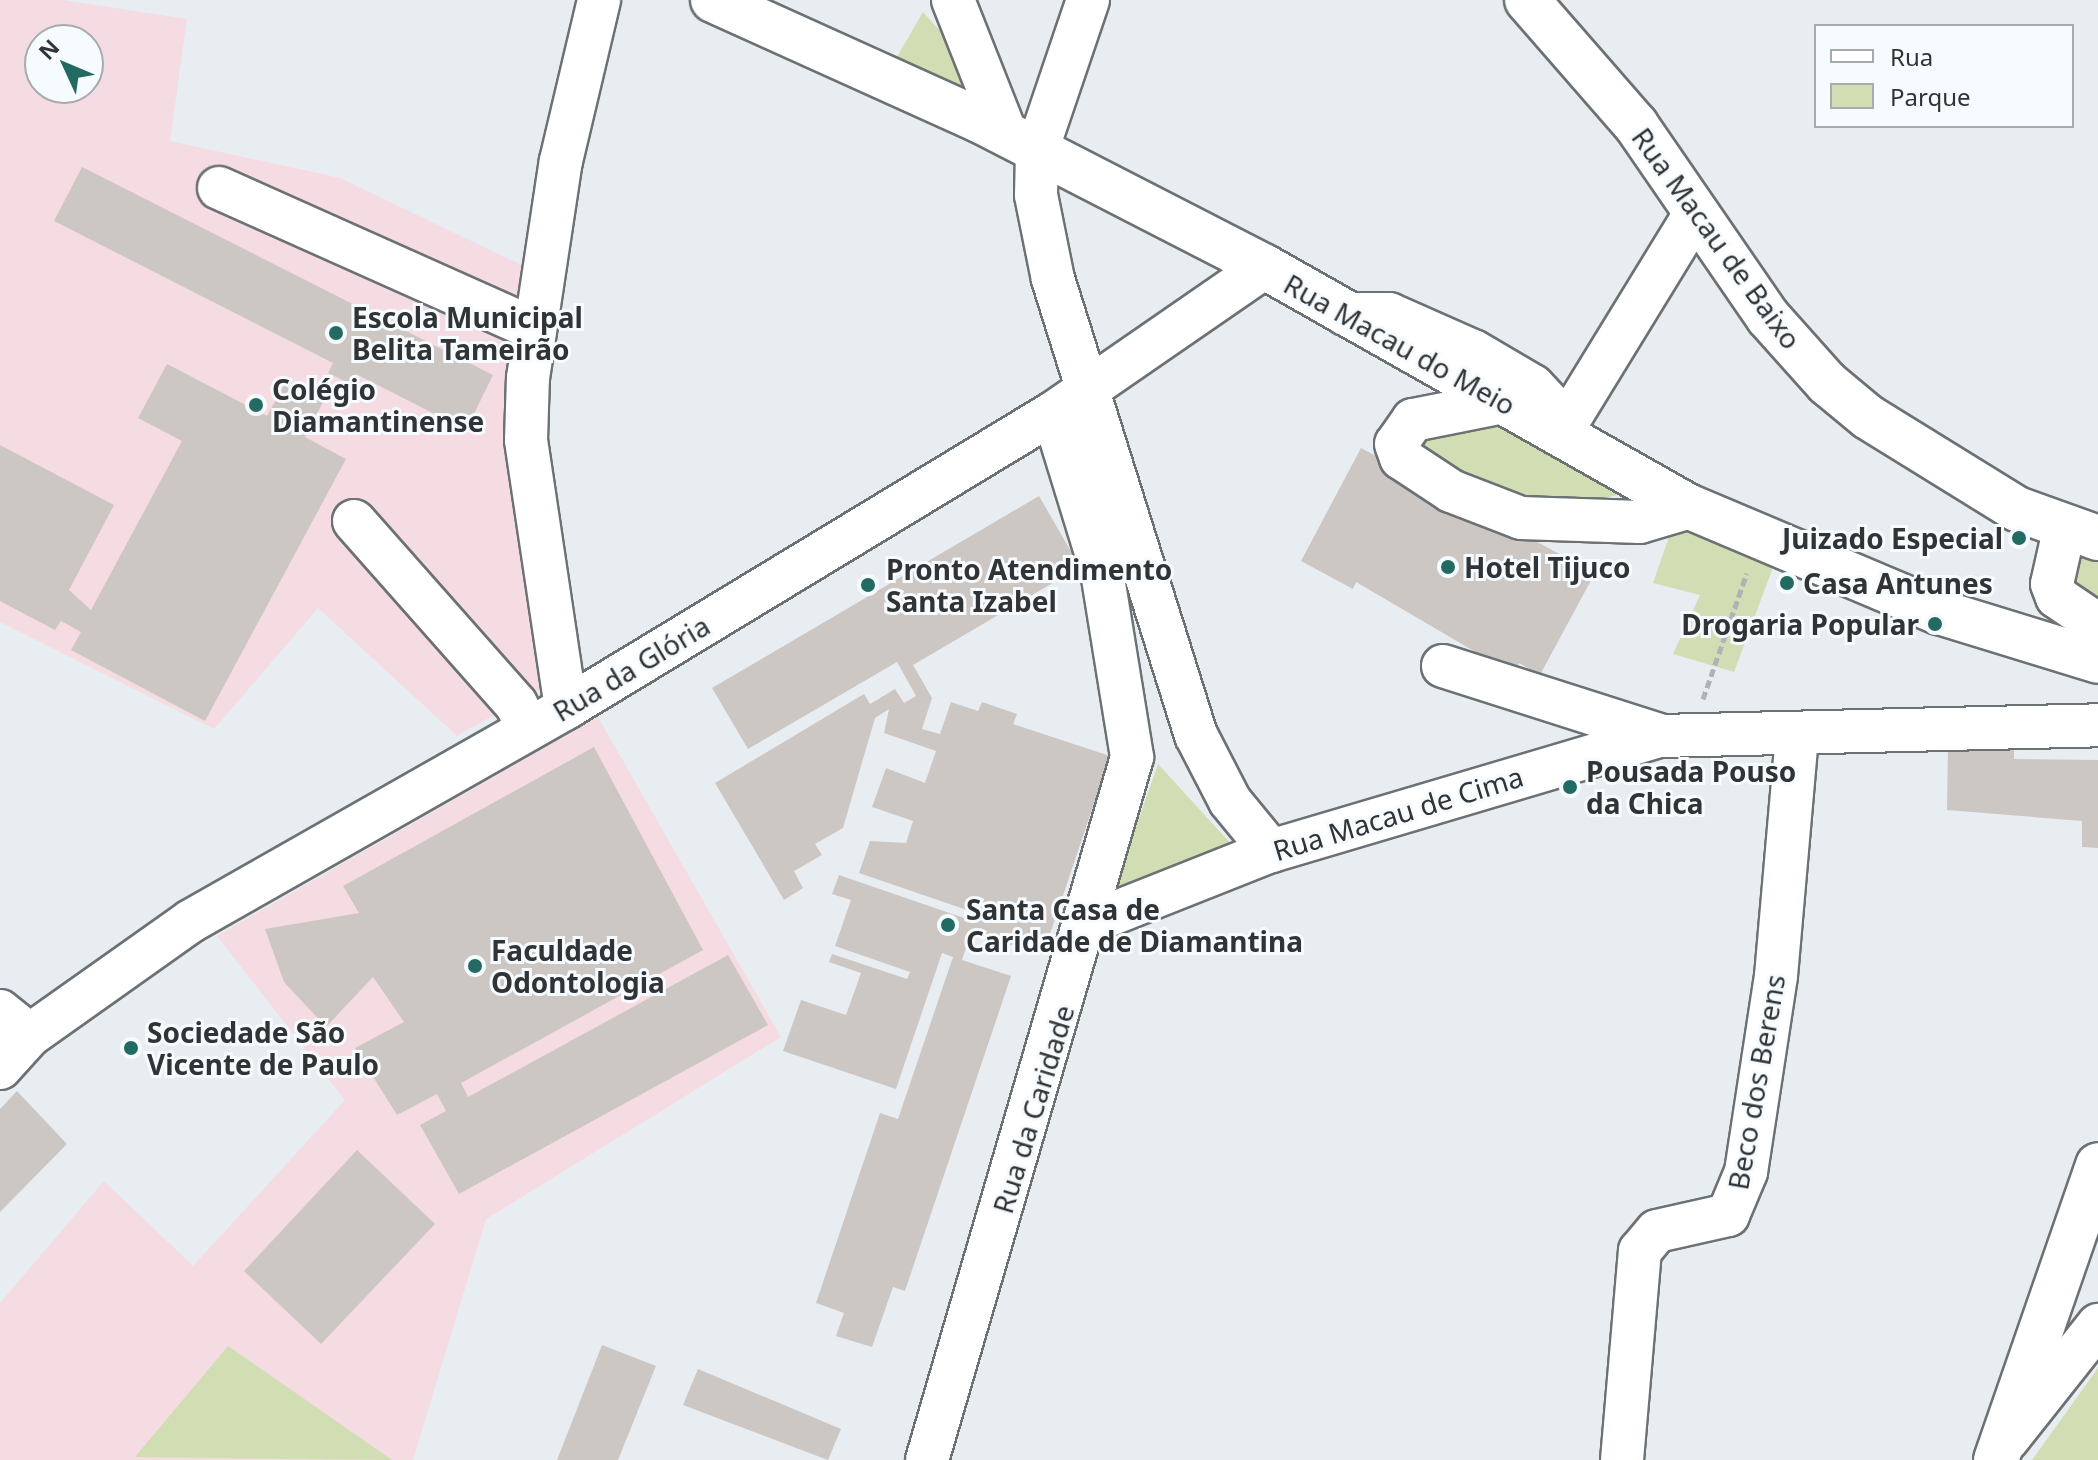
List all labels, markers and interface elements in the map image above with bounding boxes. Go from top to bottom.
north arrow [24,24,104,104]
legend [1814,24,2074,128]
text: N [31,32,65,66]
text: Rua [1890,40,1933,73]
text: Parque [1890,80,1971,113]
street label: Rua Macau de Baixo [1625,121,1809,355]
street label: Rua Macau do Meio [1278,266,1522,422]
place label: Escola Municipal Belita Tameirão [352,300,583,366]
marker: Escola Municipal Belita Tameirão [327,324,345,342]
place label: Colégio Diamantinense [272,372,484,438]
marker: Colégio Diamantinense [247,396,265,414]
place label: Juizado Especial [1782,521,2003,555]
marker: Juizado Especial [2010,529,2028,547]
place label: Hotel Tijuco [1464,550,1630,584]
place label: Pronto Atendimento Santa Izabel [886,552,1172,618]
marker: Hotel Tijuco [1439,558,1457,576]
place label: Casa Antunes [1803,566,1993,600]
marker: Pronto Atendimento Santa Izabel [857,574,879,596]
marker: Casa Antunes [1778,574,1796,592]
place label: Drogaria Popular [1681,607,1919,641]
street label: Rua da Glória [547,608,715,728]
marker: Drogaria Popular [1926,615,1944,633]
place label: Pousada Pouso da Chica [1586,754,1796,820]
street label: Rua Macau de Cima [1269,759,1527,867]
marker: Pousada Pouso da Chica [1561,778,1579,796]
place label: Santa Casa de Caridade de Diamantina [966,892,1303,958]
marker: Santa Casa de Caridade de Diamantina [937,914,959,936]
place label: Faculdade Odontologia [491,933,665,999]
marker: Faculdade Odontologia [466,957,484,975]
street label: Beco dos Berens [1721,972,1791,1192]
street label: Rua da Caridade [985,1001,1081,1217]
place label: Sociedade São Vicente de Paulo [147,1015,379,1081]
marker: Sociedade São Vicente de Paulo [122,1039,140,1057]

